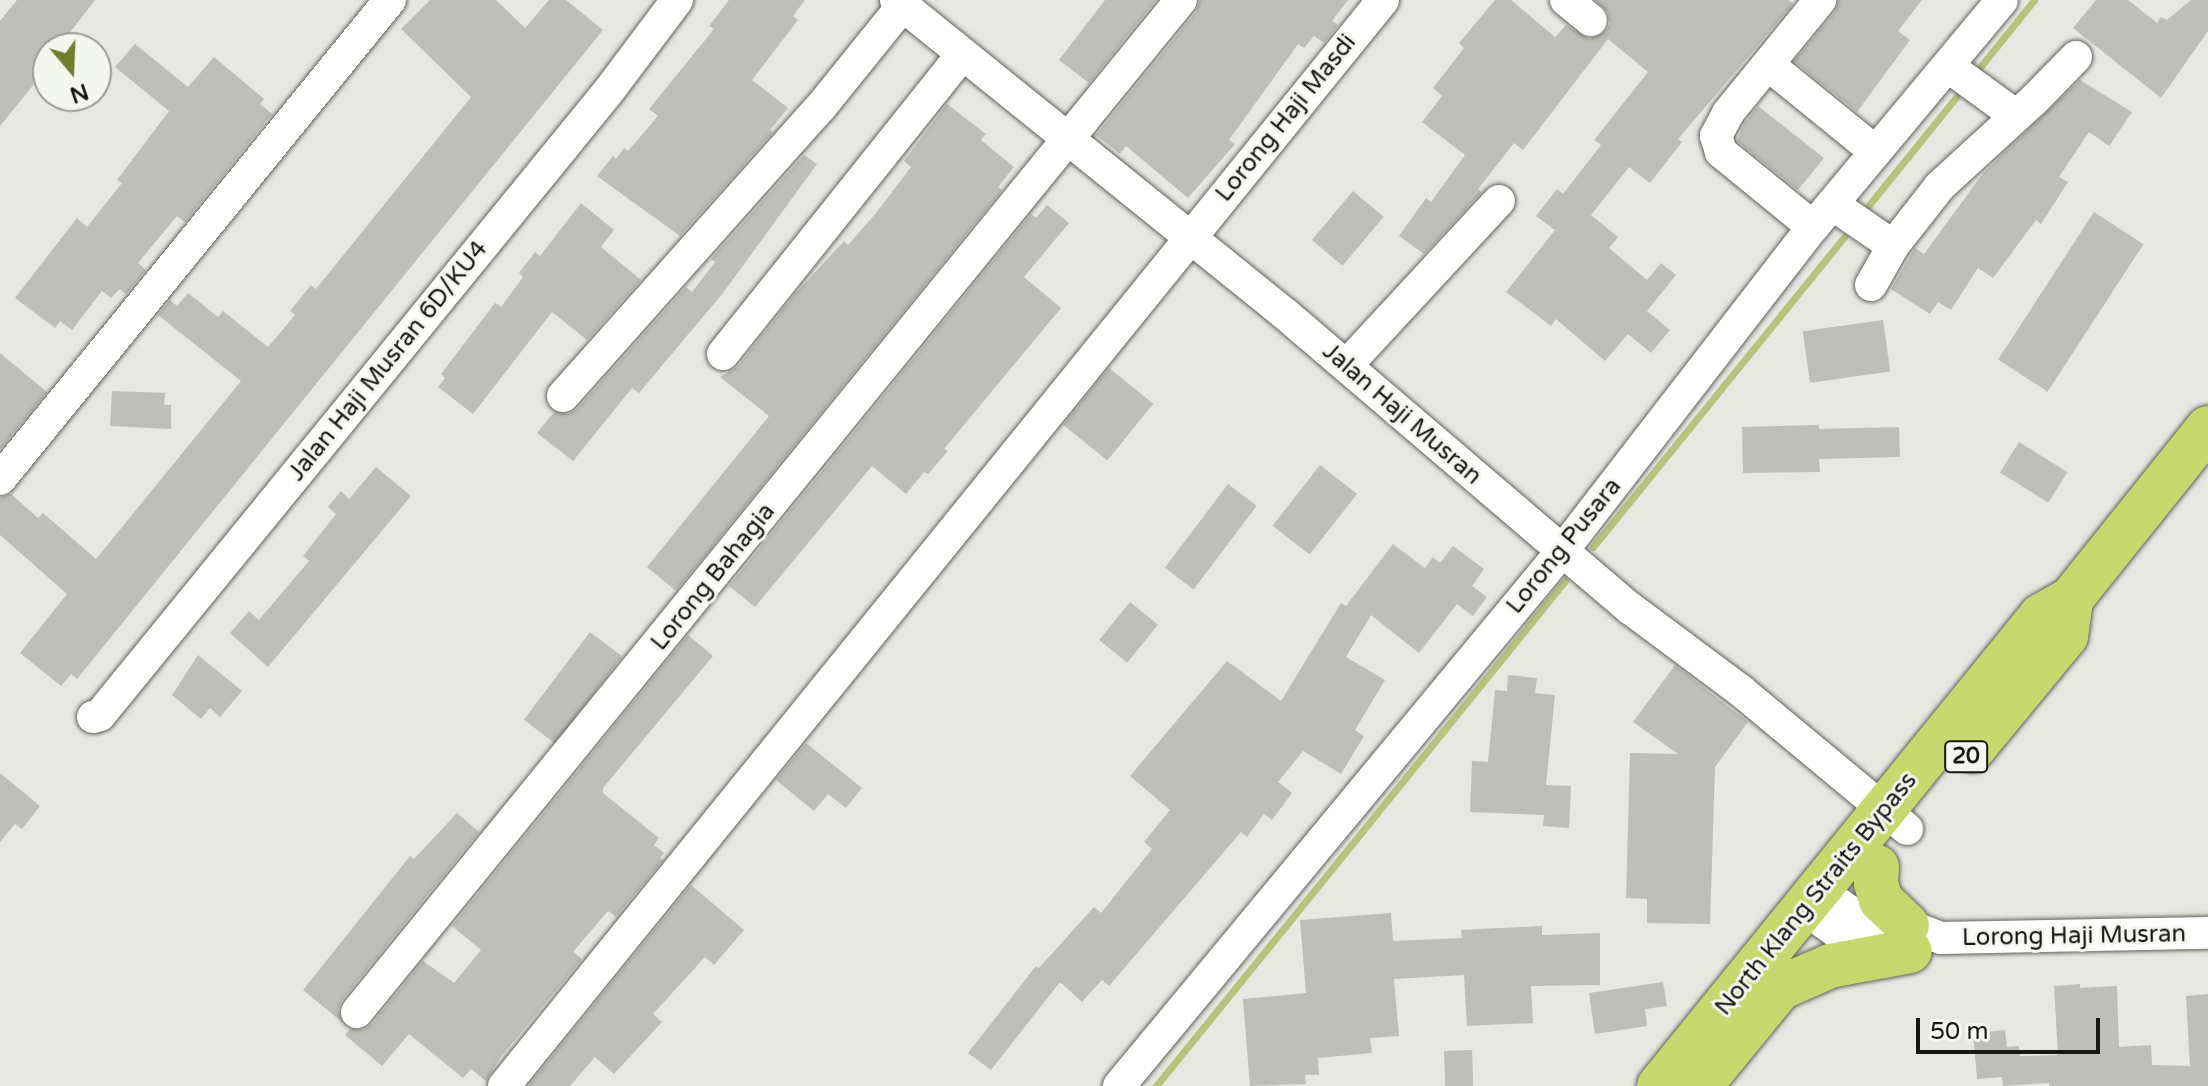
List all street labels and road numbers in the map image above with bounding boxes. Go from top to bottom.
street label: Lorong Haji Masdi [1210,28,1362,208]
street label: Jalan Haji Musran 6D/KU4 [282,235,494,487]
street label: Jalan Haji Musran [1317,337,1487,491]
street label: Lorong Pusara [1501,472,1627,620]
street label: Lorong Bahagia [645,498,781,656]
road number: 20 [1944,739,1988,775]
street label: North Klang Straits Bypass [1709,767,1923,1021]
street label: Lorong Haji Musran [1962,920,2186,952]

